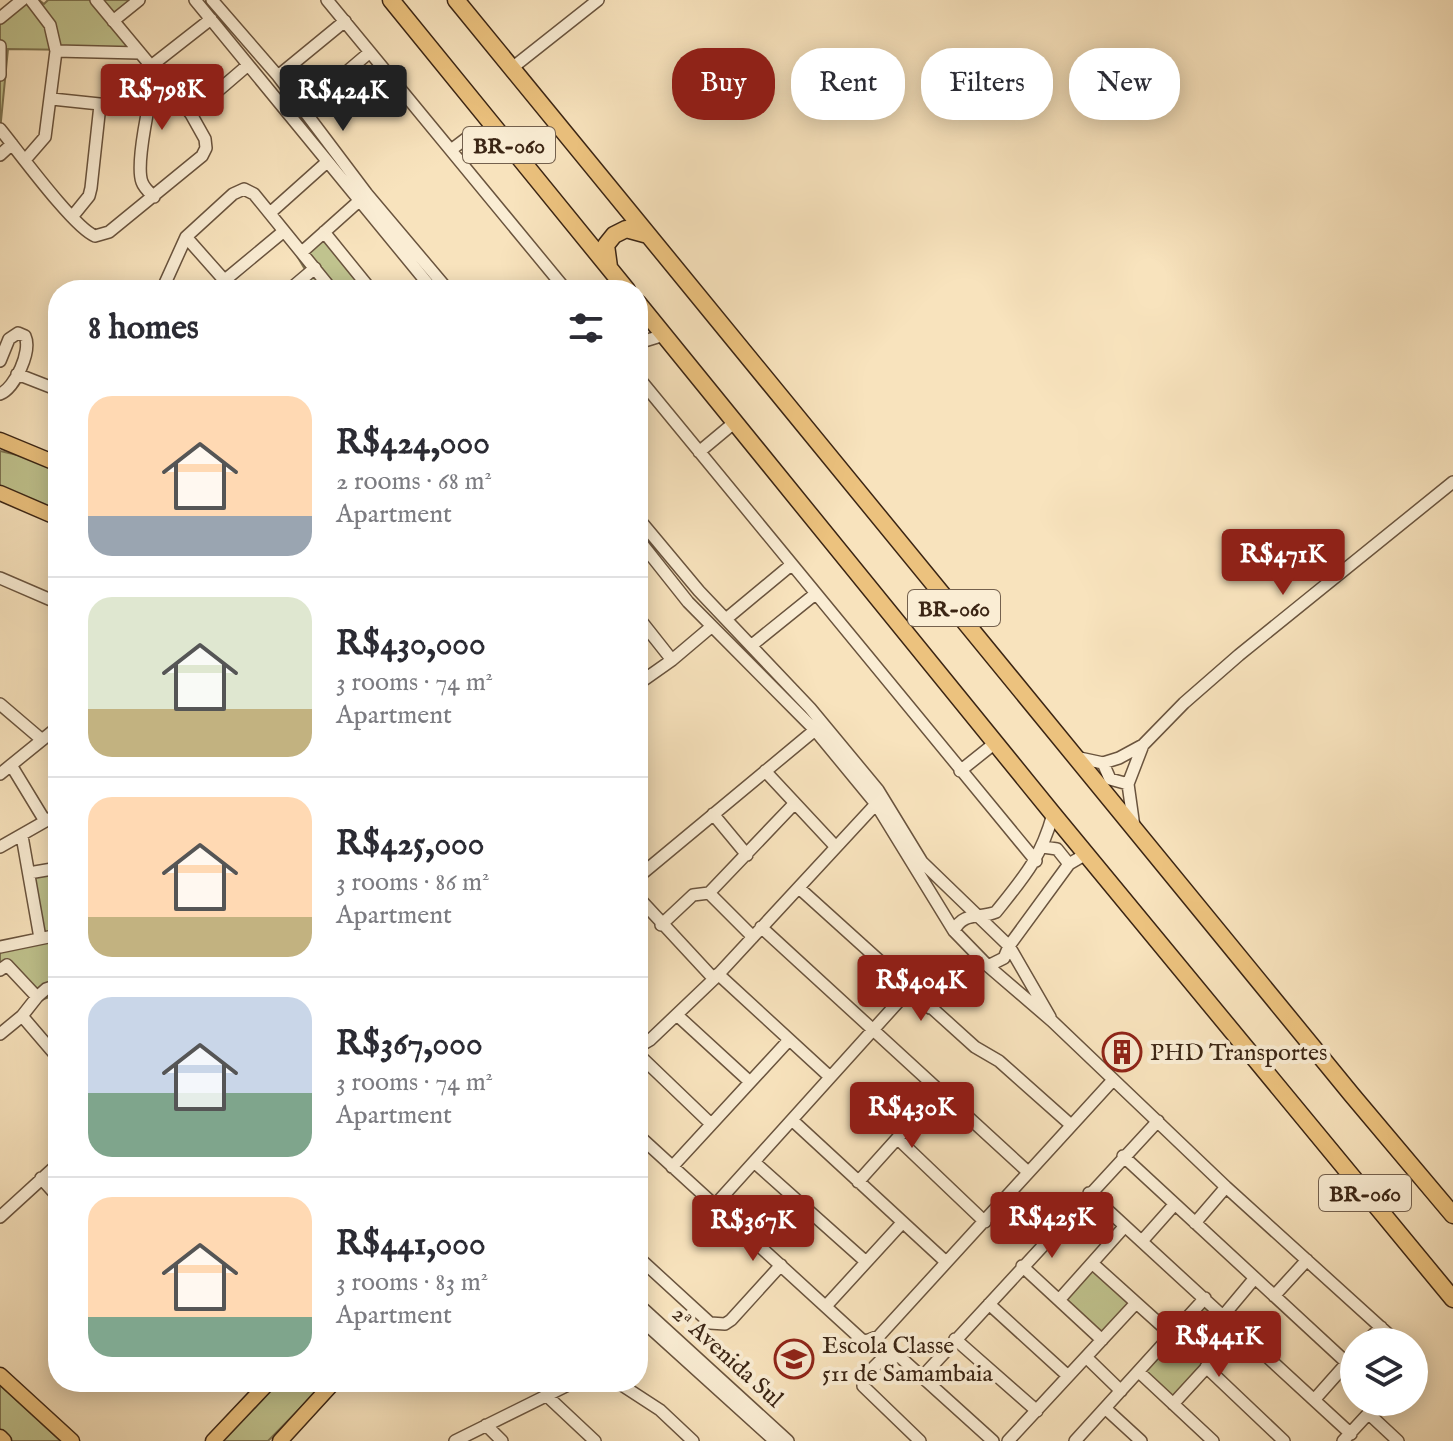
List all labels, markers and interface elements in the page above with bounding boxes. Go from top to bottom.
chip: Buy [672,48,775,120]
chip: Rent [791,48,905,120]
chip: Filters [921,48,1053,120]
chip: New [1069,48,1180,120]
pin: R$798K [97,64,227,132]
pin: R$424K [278,65,408,133]
text: R$798K [119,73,205,106]
text: R$424K [298,74,388,107]
road number: BR-060 [463,127,555,163]
icon: filters [564,306,608,350]
text: 8 homes [88,307,199,350]
text: R$424,000 [336,422,490,465]
icon: home [152,428,248,524]
text: 2 rooms · 68 m² [336,465,492,498]
text: Apartment [336,498,452,531]
pin: R$471K [1218,529,1348,597]
text: R$471K [1240,538,1326,571]
road number: BR-060 [908,590,1000,626]
text: R$430,000 [336,623,486,666]
icon: home [152,629,248,725]
text: 3 rooms · 74 m² [336,666,493,699]
text: Apartment [336,699,452,732]
text: R$425,000 [336,823,485,866]
icon: home [152,829,248,925]
text: 3 rooms · 86 m² [336,866,489,899]
text: Apartment [336,899,452,932]
pin: R$404K [856,955,986,1023]
text: R$404K [875,964,967,997]
text: R$367,000 [336,1023,483,1066]
icon: home [152,1029,248,1125]
building icon: PHD Transportes [1101,1031,1143,1073]
place label: PHD Transportes [1150,1038,1327,1069]
text: 3 rooms · 74 m² [336,1066,493,1099]
pin: R$430K [847,1082,977,1150]
text: R$430K [868,1091,956,1124]
text: Apartment [336,1099,452,1132]
road number: BR-060 [1319,1175,1411,1211]
pin: R$425K [987,1192,1117,1260]
pin: R$367K [688,1195,818,1263]
text: R$425K [1008,1201,1096,1234]
text: R$367K [710,1204,796,1237]
text: R$441,000 [336,1223,486,1266]
icon: home [152,1229,248,1325]
text: 3 rooms · 83 m² [336,1266,488,1299]
text: Apartment [336,1299,452,1332]
street label: 2ᵃ Avenida Sul [665,1299,789,1415]
pin: R$441K [1154,1311,1284,1379]
text: R$441K [1175,1320,1263,1353]
map controls [1340,1328,1428,1416]
button: layers [1340,1328,1428,1416]
place label: Escola Classe 511 de Samambaia [822,1331,994,1390]
school or university icon: Escola Classe 511 de Samambaia [773,1338,815,1380]

